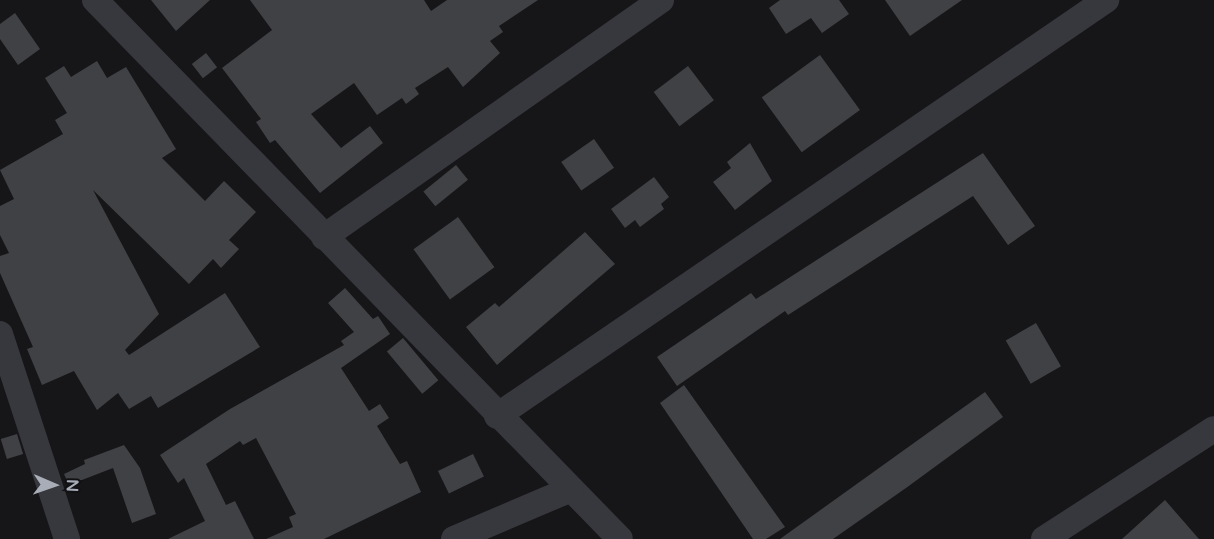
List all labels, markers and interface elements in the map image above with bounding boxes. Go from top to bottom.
north arrow [24,455,84,515]
text: N [62,479,82,492]

